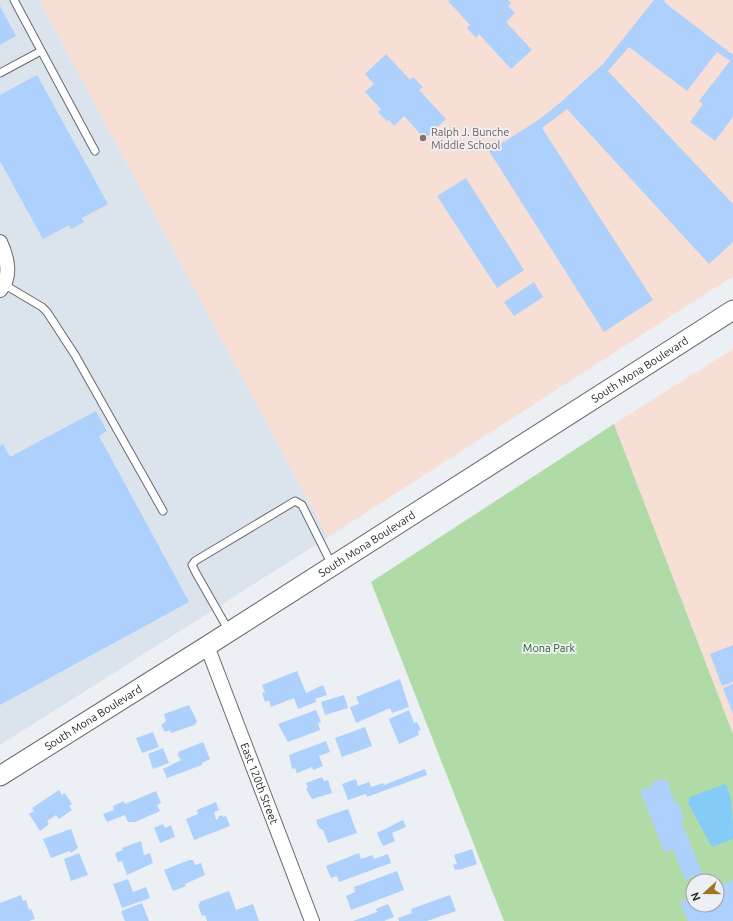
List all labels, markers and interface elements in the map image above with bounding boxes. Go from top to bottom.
place label: Ralph J. Bunche Middle School [431,126,509,151]
marker: Ralph J. Bunche Middle School [418,133,428,143]
street label: South Mona Boulevard [589,334,690,405]
street label: South Mona Boulevard [316,509,417,579]
park label: Mona Park [523,642,576,654]
street label: South Mona Boulevard [42,683,144,752]
street label: East 120th Street [238,741,281,826]
north arrow [685,873,725,913]
text: N [689,891,703,903]

